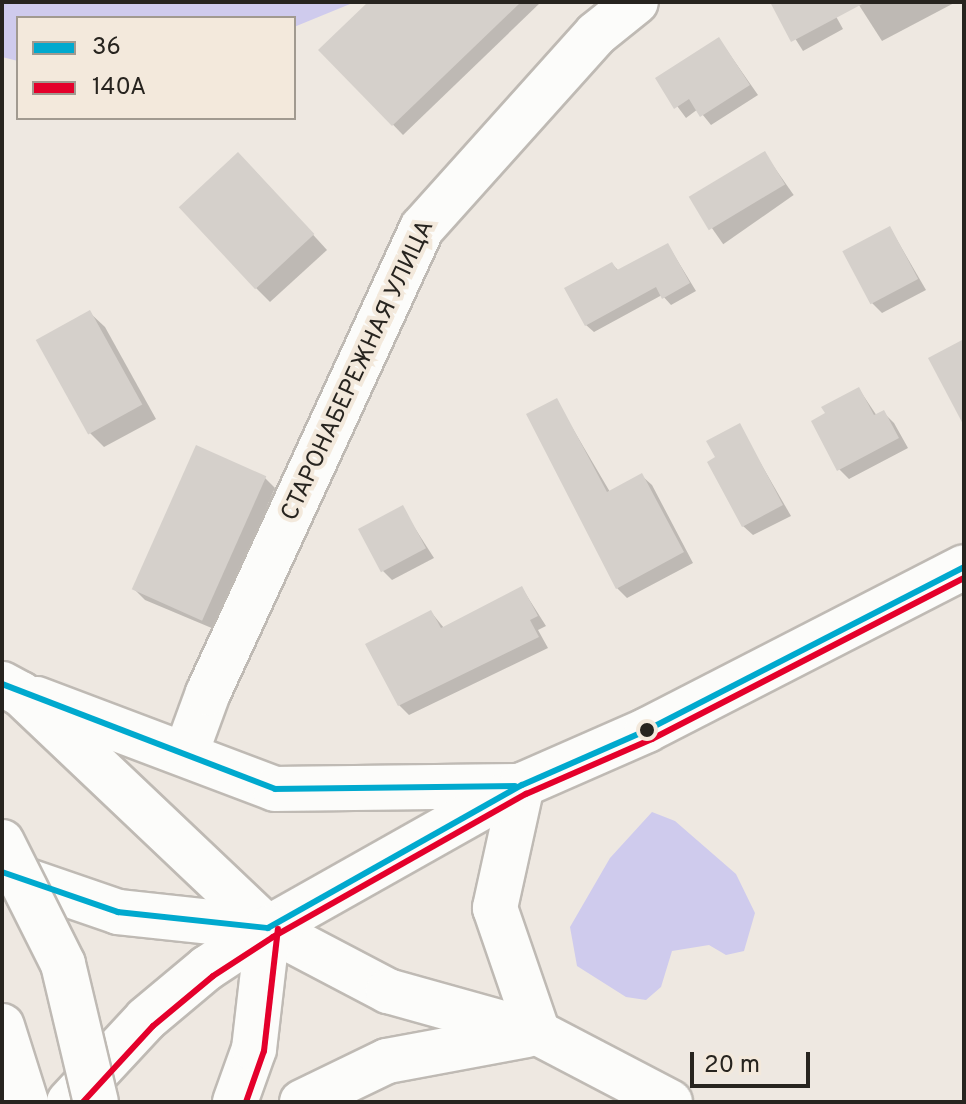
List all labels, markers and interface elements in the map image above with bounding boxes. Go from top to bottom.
legend [16,16,296,120]
text: 36 [92,33,121,63]
text: 140А [92,73,146,103]
street label: СТАРОНАБЕРЕЖНАЯ УЛИЦА [277,216,441,526]
unlabelled marker [639,722,655,738]
scale bar [694,1036,814,1086]
text: 20 m [704,1051,760,1081]

